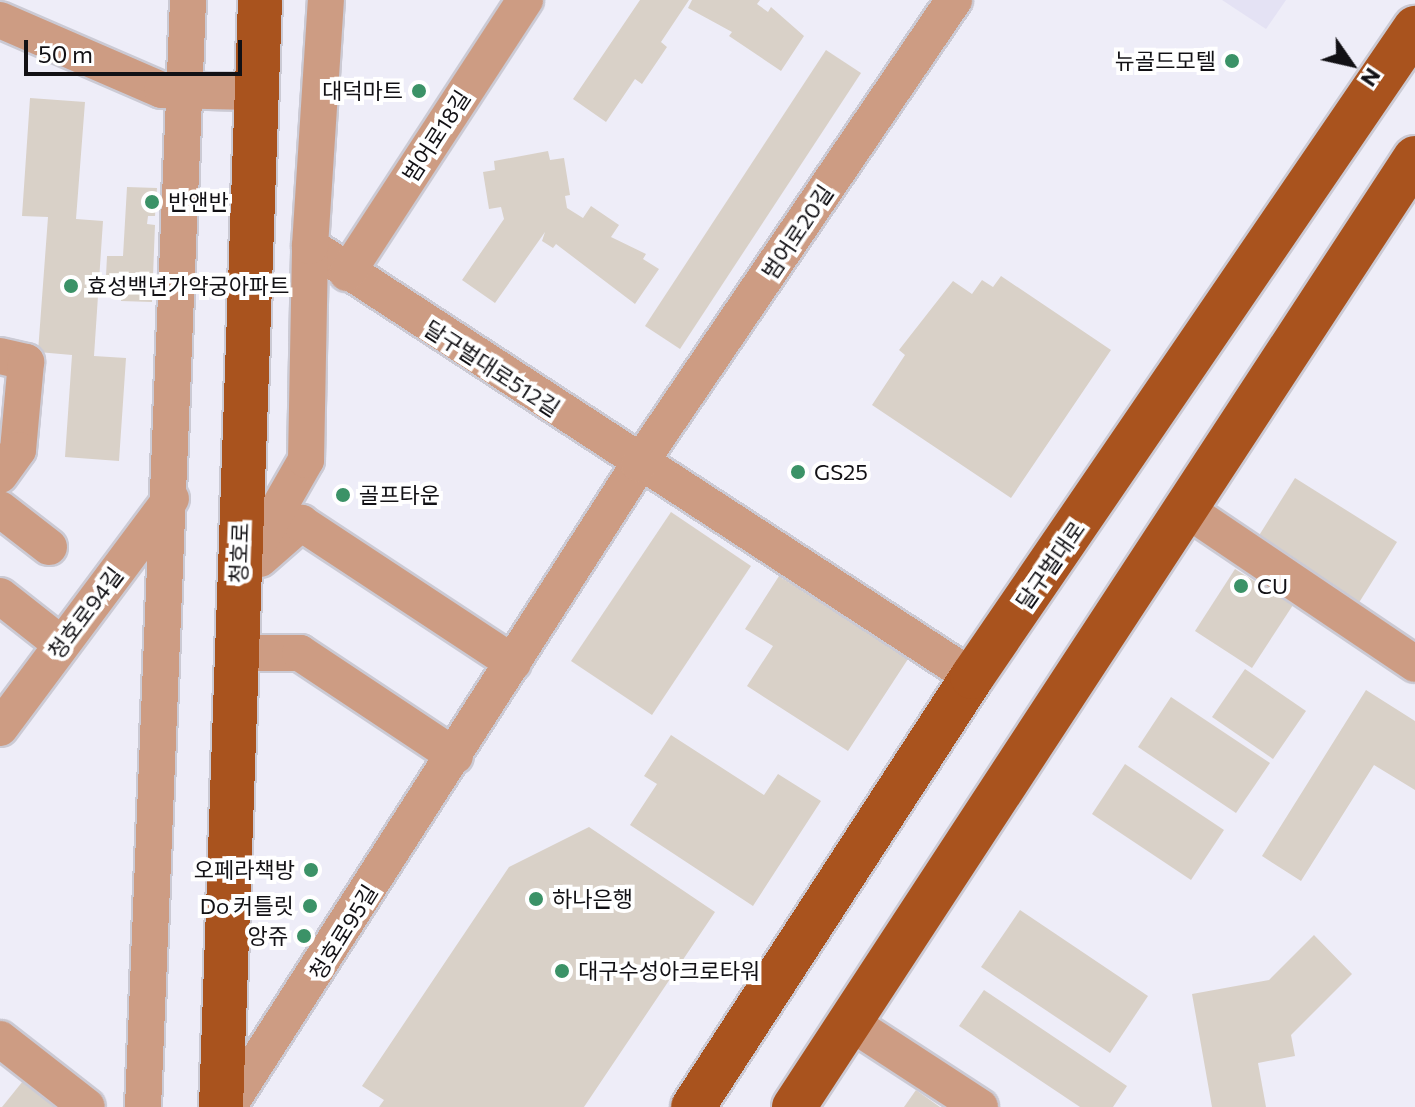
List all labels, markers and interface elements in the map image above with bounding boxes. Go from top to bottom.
scale bar [28,24,246,74]
north arrow [1311,24,1391,104]
text: 50 m [38,39,93,68]
place label: 뉴골드모텔 [1115,48,1216,74]
marker: 뉴골드모텔 [1223,52,1241,70]
text: N [1356,63,1387,92]
place label: 대덕마트 [322,78,403,104]
marker: 대덕마트 [410,82,428,100]
street label: 범어로18길 [397,85,475,187]
street label: 범어로20길 [756,180,838,284]
place label: 반앤반 [168,189,229,215]
marker: 반앤반 [143,193,161,211]
place label: 효성백년가약궁아파트 [87,273,289,299]
marker: 효성백년가약궁아파트 [62,277,80,295]
street label: 달구벌대로512길 [420,315,564,421]
place label: GS25 [814,459,868,485]
marker: GS25 [789,463,807,481]
place label: 골프타운 [359,482,440,508]
marker: 골프타운 [334,486,352,504]
street label: 달구벌대로 [1010,516,1090,614]
street label: 청호로 [225,522,253,584]
street label: 청호로94길 [42,562,128,664]
place label: CU [1257,573,1288,599]
marker: CU [1232,577,1250,595]
place label: 오페라책방 [194,857,295,883]
marker: 오페라책방 [302,861,320,879]
street label: 청호로95길 [303,880,383,984]
place label: 하나은행 [552,886,633,912]
marker: 하나은행 [527,890,545,908]
place label: Do 커틀릿 [200,893,294,919]
marker: Do 커틀릿 [301,897,319,915]
place label: 앙쥬 [248,923,288,949]
marker: 앙쥬 [295,927,313,945]
place label: 대구수성아크로타워 [578,958,760,984]
marker: 대구수성아크로타워 [553,962,571,980]

